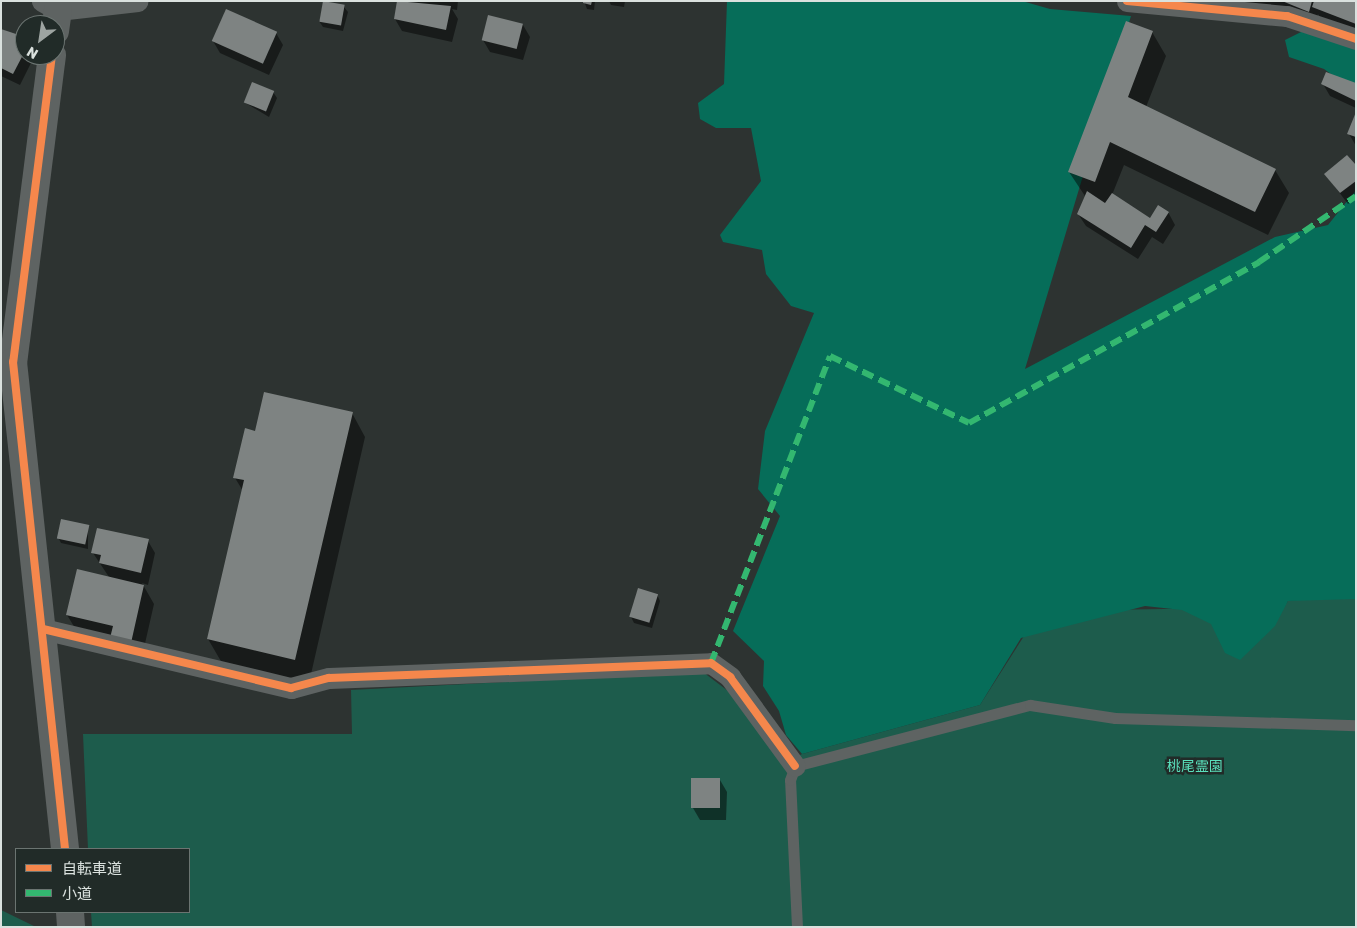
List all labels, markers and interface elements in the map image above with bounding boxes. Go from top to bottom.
north arrow [15,15,65,65]
text: N [24,43,41,62]
park label: 桃尾霊園 [1167,759,1223,775]
legend [15,848,190,913]
text: 自転車道 [62,860,122,878]
text: 小道 [62,885,92,903]

